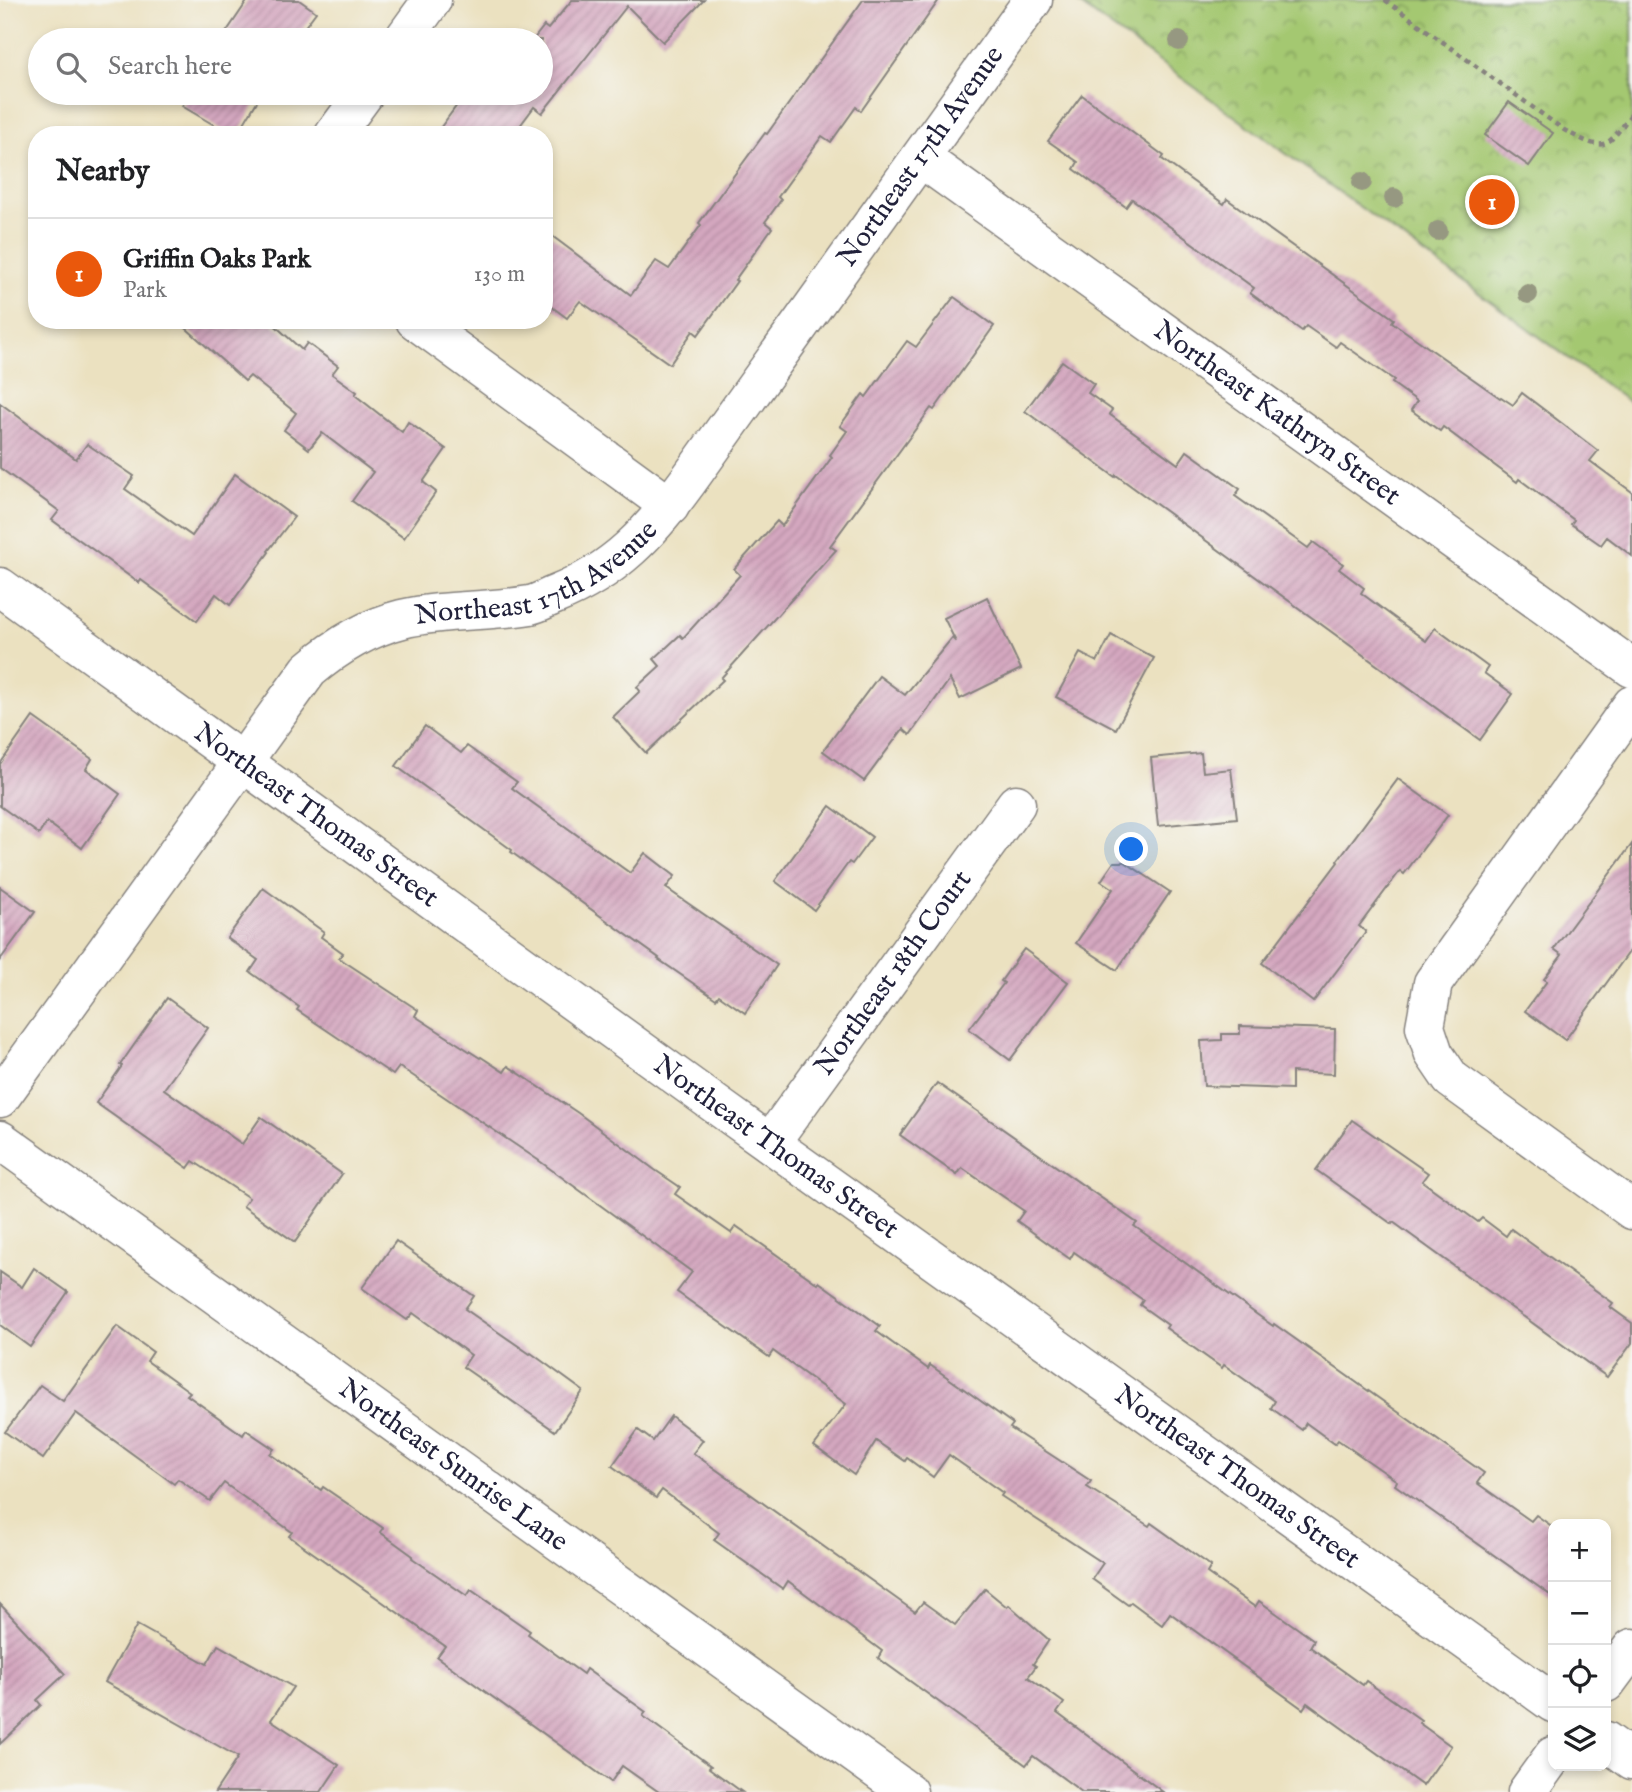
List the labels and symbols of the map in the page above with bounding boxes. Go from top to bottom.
street label: Northeast 17th Avenue [830,39,1012,274]
pin: 1 [1469,176,1515,228]
street label: Northeast Kathryn Street [1147,313,1407,514]
street label: Northeast 17th Avenue [413,513,666,633]
street label: Northeast Thomas Street [187,715,446,916]
your location [1114,832,1148,866]
street label: Northeast 18th Court [807,863,980,1083]
street label: Northeast Thomas Street [646,1048,906,1247]
street label: Northeast Sunrise Lane [332,1371,575,1560]
street label: Northeast Thomas Street [1107,1378,1367,1577]

